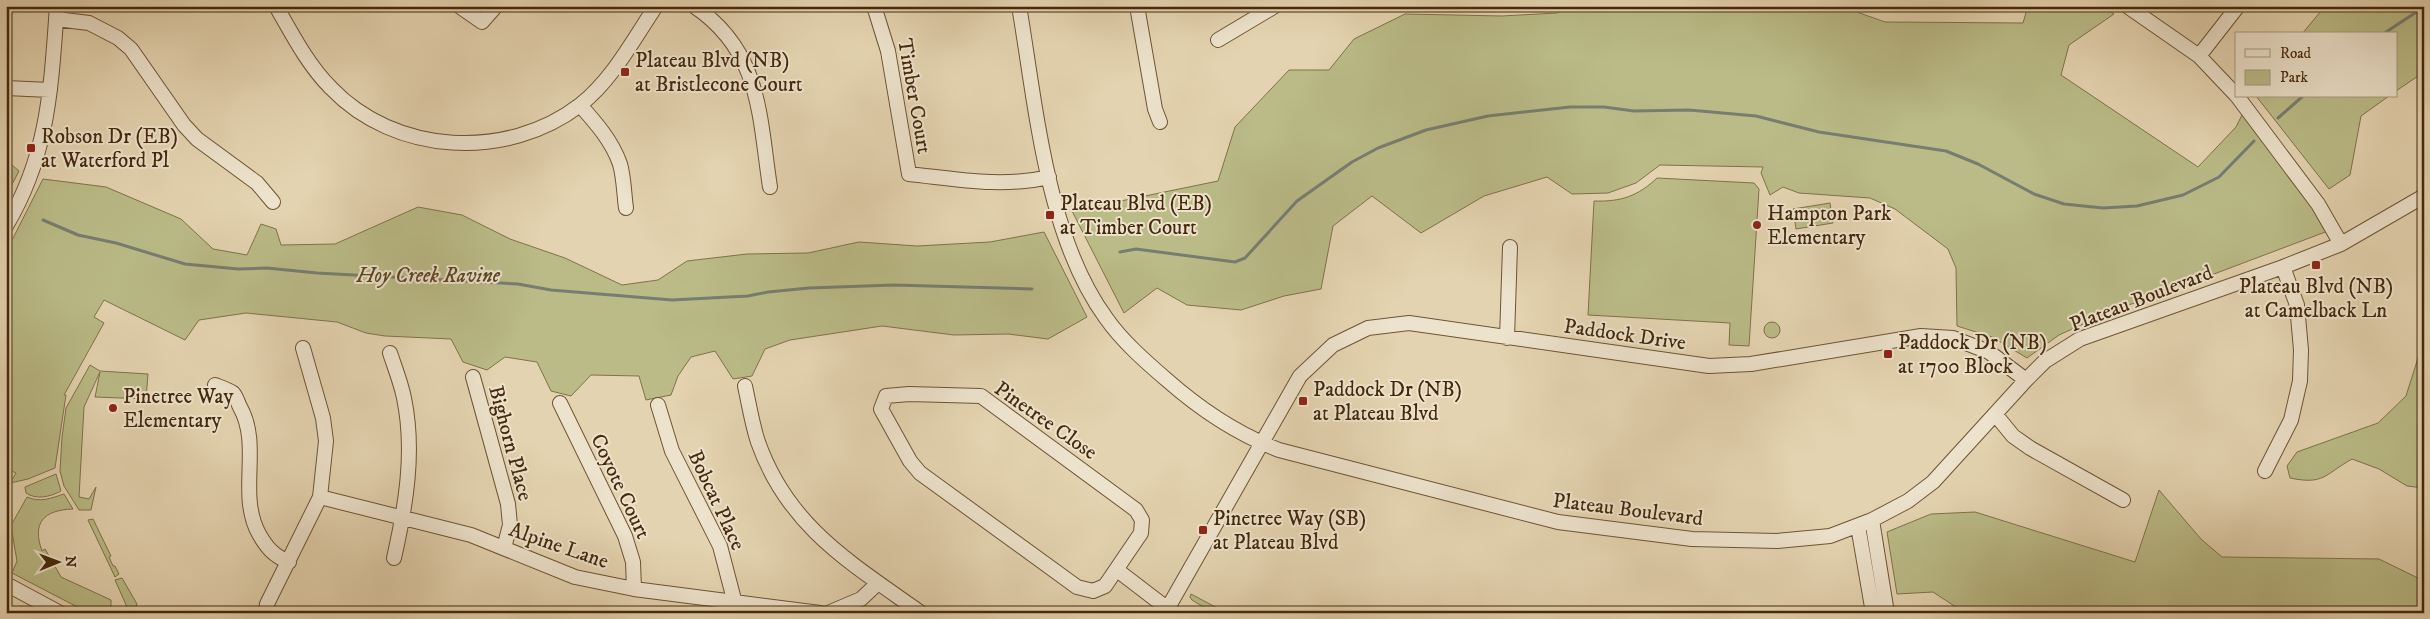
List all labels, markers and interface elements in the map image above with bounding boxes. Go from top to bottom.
legend [2235,32,2398,98]
street label: Timber Court [891,36,937,156]
text: Road [2280,44,2312,63]
place label: Plateau Blvd (NB) at Bristlecone Court [635,48,803,98]
marker: Plateau Blvd (NB) at Bristlecone Court [619,66,631,78]
text: Park [2280,68,2309,87]
place label: Robson Dr (EB) at Waterford Pl [41,124,178,174]
marker: Robson Dr (EB) at Waterford Pl [25,142,37,154]
place label: Plateau Blvd (EB) at Timber Court [1060,191,1212,241]
place label: Hampton Park Elementary [1767,201,1892,251]
marker: Plateau Blvd (EB) at Timber Court [1044,209,1056,221]
marker: Hampton Park Elementary [1751,219,1763,231]
marker: Plateau Blvd (NB) at Camelback Ln [2310,259,2322,271]
street label: Plateau Boulevard [2066,260,2217,338]
park label: Hoy Creek Ravine [355,263,501,289]
place label: Plateau Blvd (NB) at Camelback Ln [2239,274,2393,324]
street label: Paddock Drive [1562,314,1688,356]
place label: Paddock Dr (NB) at 1700 Block [1898,330,2047,380]
marker: Paddock Dr (NB) at 1700 Block [1882,348,1894,360]
street label: Pinetree Close [989,376,1102,466]
place label: Paddock Dr (NB) at Plateau Blvd [1313,377,1462,427]
street label: Bighorn Place [482,383,538,504]
place label: Pinetree Way Elementary [123,384,234,434]
marker: Paddock Dr (NB) at Plateau Blvd [1297,395,1309,407]
marker: Pinetree Way Elementary [107,402,119,414]
street label: Coyote Court [584,430,656,543]
street label: Bobcat Place [682,446,751,555]
street label: Plateau Boulevard [1551,488,1705,532]
place label: Pinetree Way (SB) at Plateau Blvd [1213,506,1366,556]
street label: Alpine Lane [506,517,612,575]
marker: Pinetree Way (SB) at Plateau Blvd [1197,524,1209,536]
north arrow [32,536,82,586]
text: N [61,556,79,568]

